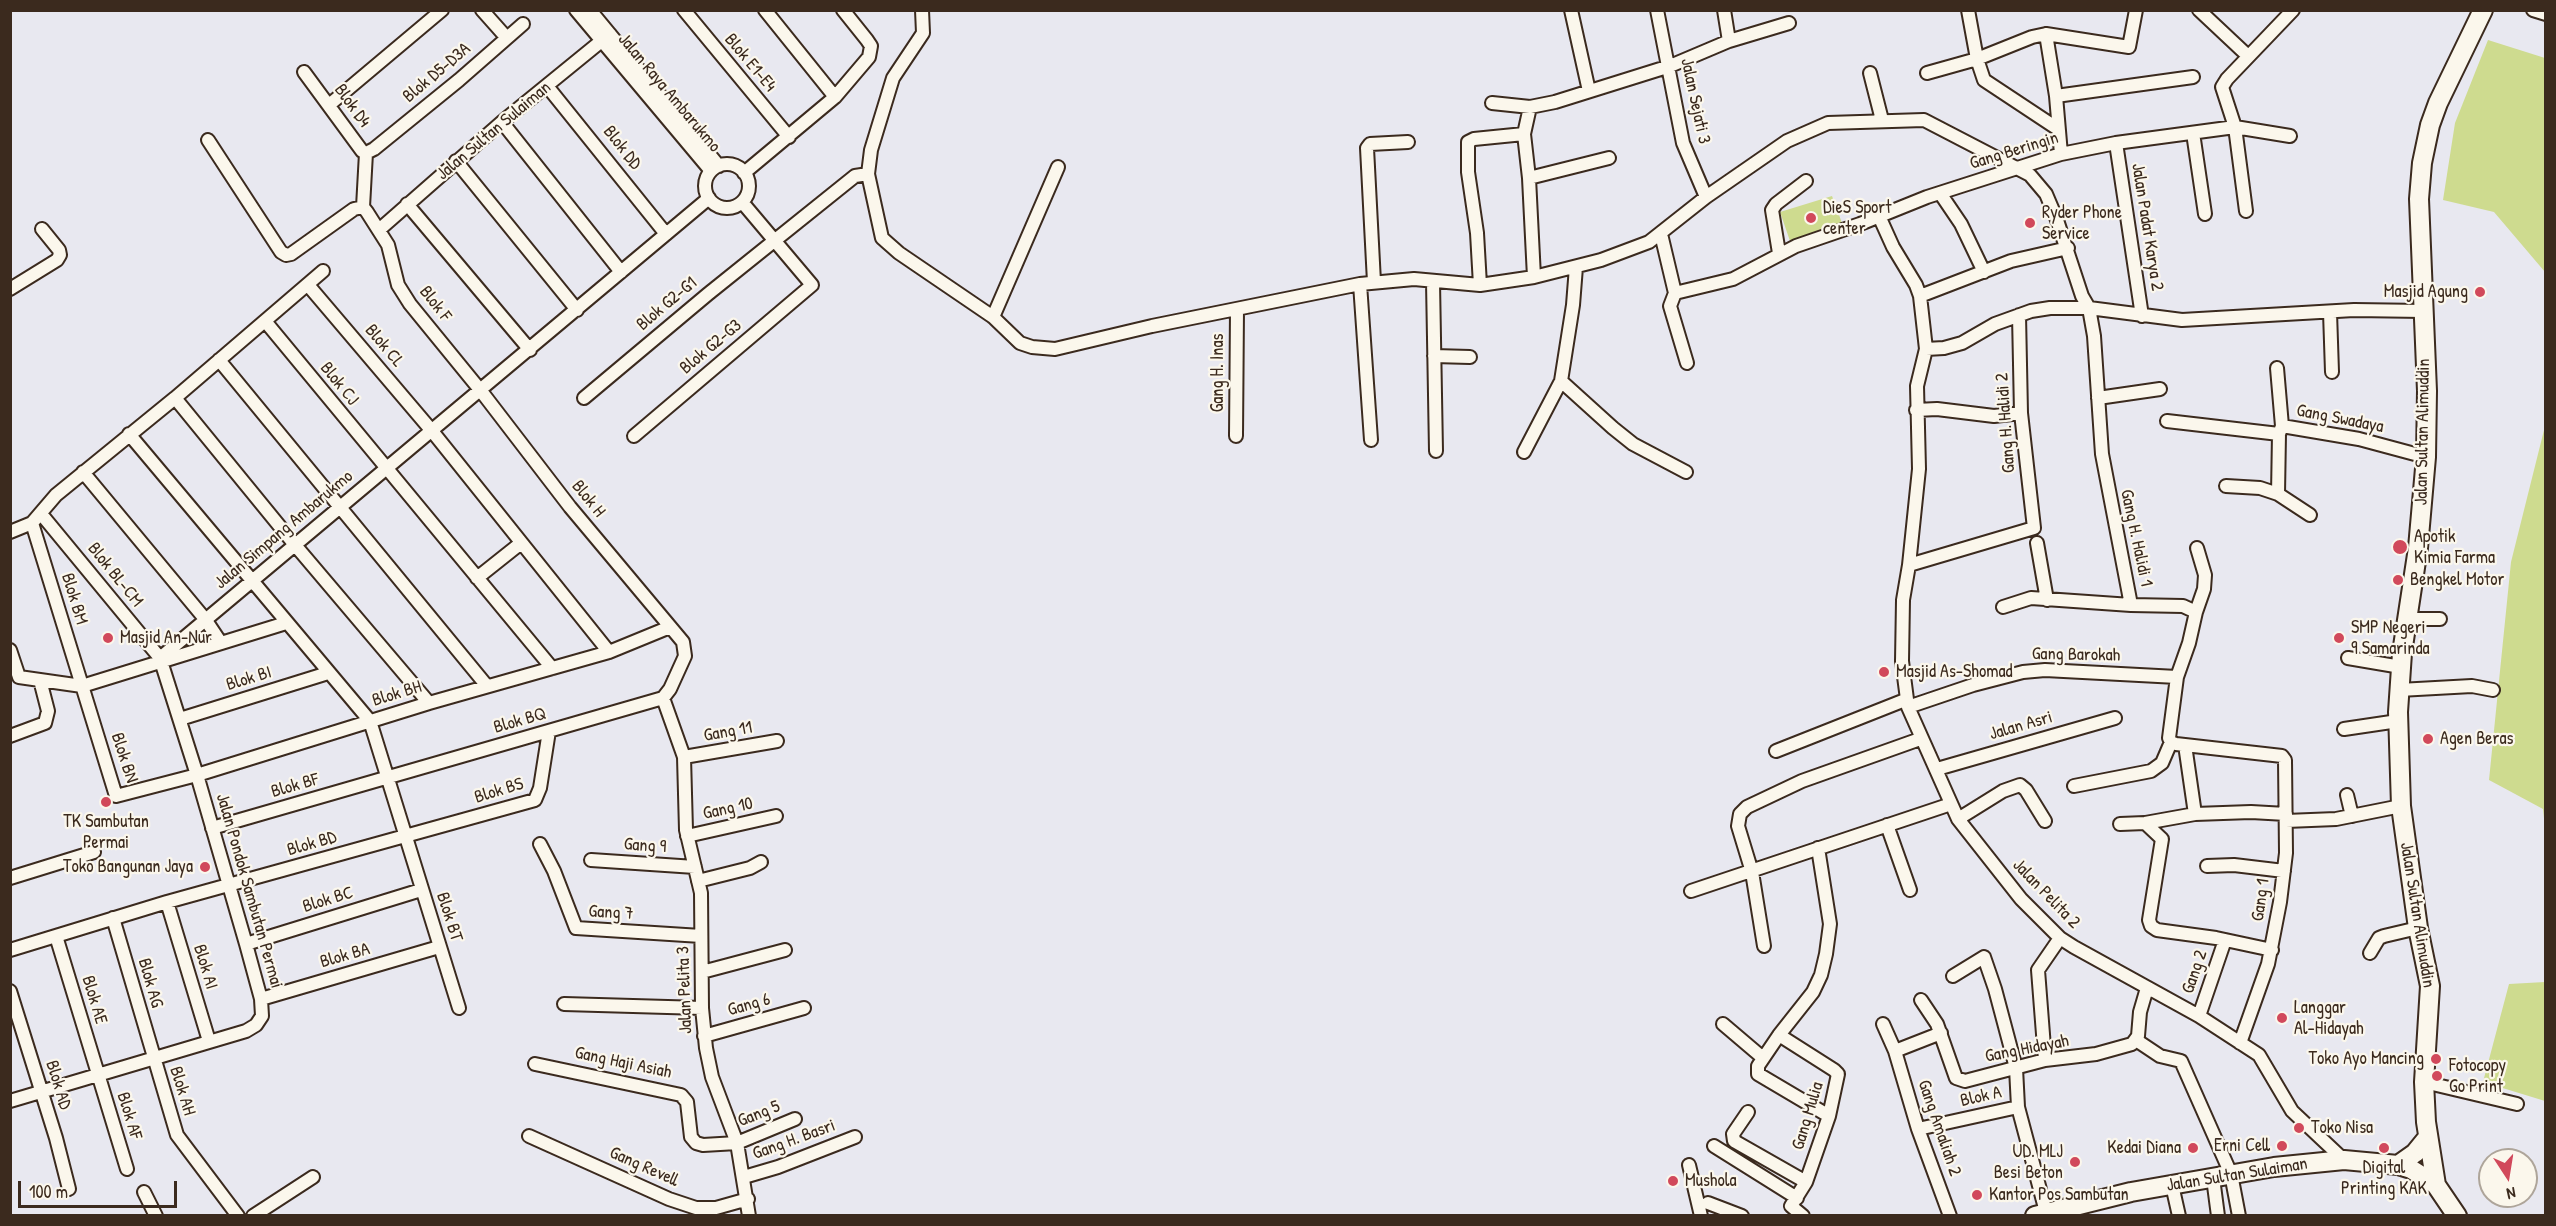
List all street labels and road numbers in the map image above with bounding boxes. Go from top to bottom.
street label: Jalan Raya Ambarukmo [613,29,725,157]
street label: Blok E1-E4 [719,30,781,96]
street label: Blok D5-D3A [399,38,475,108]
street label: Jalan Sejati 3 [1675,56,1715,146]
street label: Jalan Sultan Sulaiman [433,77,555,185]
street label: Blok D4 [329,80,375,132]
street label: Blok DD [598,122,646,174]
street label: Gang Beringin [1967,127,2061,175]
street label: Jalan Padat Karya 2 [2126,162,2168,292]
street label: Blok G2-G1 [632,272,702,336]
street label: Blok F [414,282,456,326]
street label: Blok G2-G3 [676,315,746,379]
street label: Blok CL [360,320,408,372]
street label: Gang H. Inas [1207,334,1229,412]
street label: Blok CJ [315,358,363,410]
street label: Jalan Sultan Alimuddin [2411,358,2435,506]
street label: Gang H. Halidi 2 [1992,372,2020,474]
street label: Gang Swadaya [2295,400,2385,438]
street label: Jalan Simpang Ambarukmo [210,466,358,594]
street label: Blok H [567,476,609,522]
street label: Gang H. Halidi 1 [2115,488,2157,588]
street label: Blok BL-CM [83,538,147,612]
street label: Blok BM [56,571,92,627]
street label: Gang Barokah [2032,643,2120,667]
street label: Blok BI [224,662,274,696]
street label: Blok BH [370,676,424,712]
street label: Blok BQ [491,703,549,739]
street label: Jalan Asri [1987,707,2055,745]
street label: Gang 11 [702,717,754,747]
street label: Blok BN [106,730,142,786]
street label: Blok BF [269,769,321,803]
street label: Blok BS [472,773,526,809]
street label: Jalan Pondok Sambutan Permai [211,791,287,991]
street label: Gang 10 [701,793,755,825]
street label: Blok BD [285,827,339,861]
street label: Gang 9 [623,834,667,858]
street label: Jalan Sultan Alimuddin [2395,841,2439,989]
street label: Jalan Pelita 2 [2008,855,2084,933]
street label: Gang 1 [2247,877,2275,923]
street label: Blok BC [300,882,356,918]
street label: Blok BT [431,890,467,944]
street label: Gang 7 [588,901,634,925]
street label: Blok BA [318,939,372,973]
street label: Blok AI [188,942,222,992]
street label: Jalan Pelita 3 [673,946,697,1034]
street label: Gang 2 [2178,947,2212,997]
street label: Blok AG [133,956,167,1010]
street label: Blok AE [76,973,112,1027]
street label: Gang 6 [725,989,773,1021]
street label: Gang Hidayah [1983,1030,2071,1068]
street label: Gang Haji Asiah [573,1042,673,1084]
street label: Blok AD [40,1058,76,1112]
street label: Blok AH [164,1064,200,1118]
street label: Gang Amaliah 2 [1912,1077,1966,1179]
street label: Gang Mulia [1787,1079,1829,1153]
street label: Blok A [1958,1082,2004,1112]
street label: Blok AF [112,1090,146,1142]
street label: Gang 5 [735,1096,783,1132]
street label: Gang H. Basri [750,1115,838,1165]
street label: Gang Revell [606,1142,682,1192]
street label: Jalan Sultan Sulaiman [2165,1153,2309,1197]

